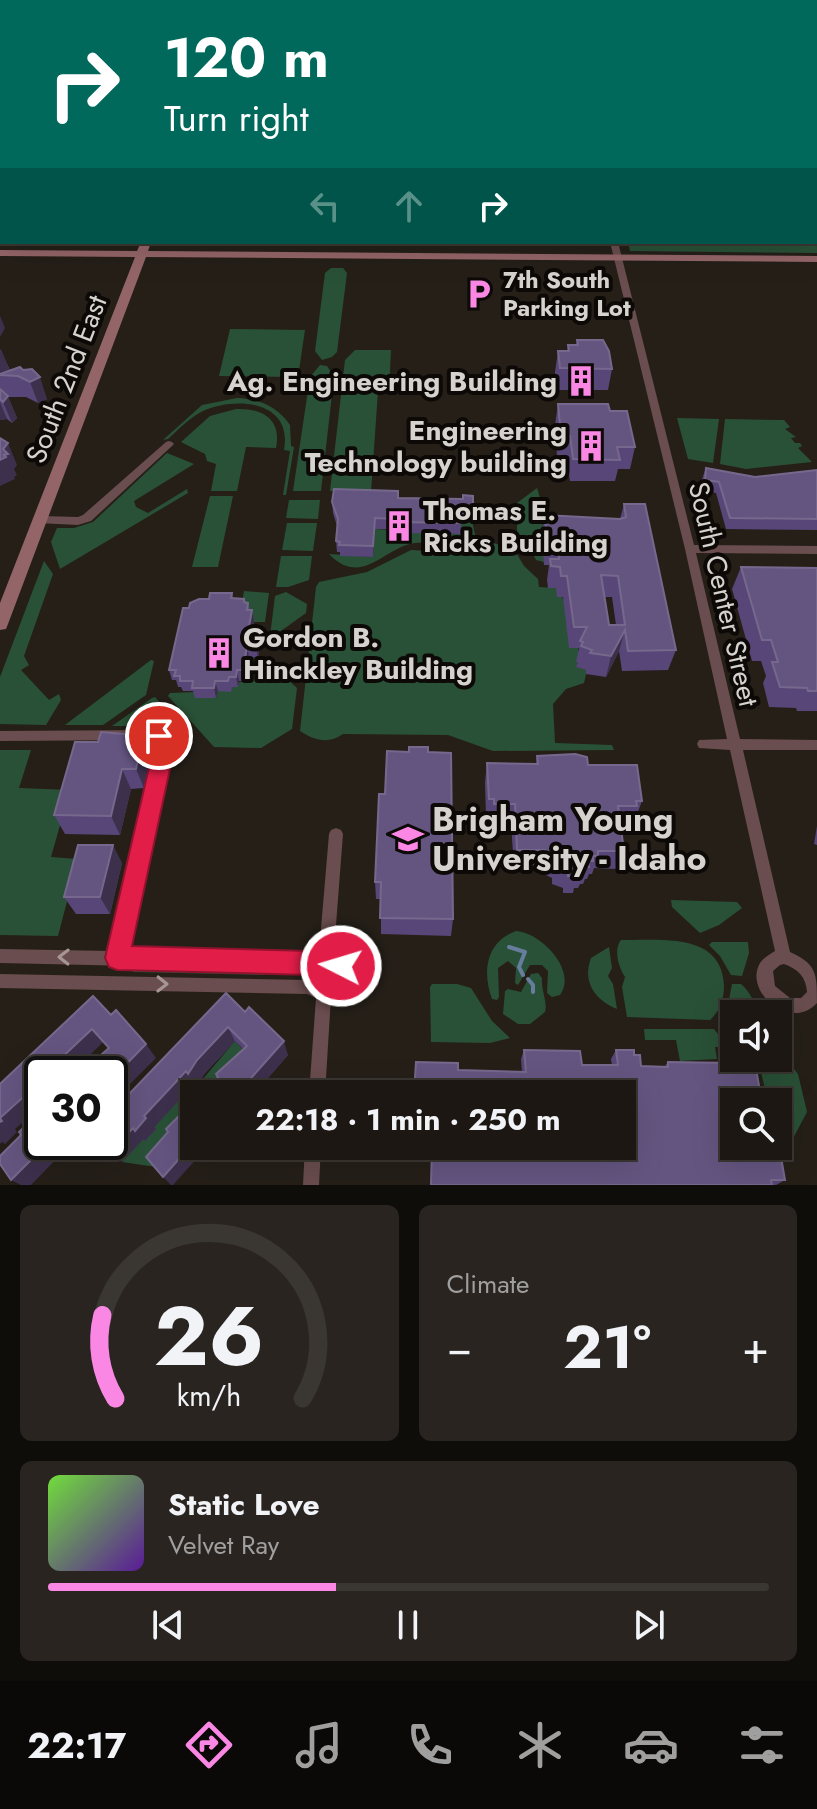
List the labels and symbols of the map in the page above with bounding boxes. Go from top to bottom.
place label: 7th South Parking Lot [503,262,631,325]
parking icon: 7th South Parking Lot [462,277,496,311]
street label: South 2nd East [16,289,117,469]
place label: Ag. Engineering Building [226,361,557,402]
building icon: Ag. Engineering Building [564,364,598,398]
place label: Engineering Technology building [305,410,567,483]
building icon: Engineering Technology building [574,429,608,463]
street label: South Center Street [678,478,769,711]
place label: Thomas E. Ricks Building [423,490,608,563]
building icon: Thomas E. Ricks Building [382,509,416,543]
place label: Gordon B. Hinckley Building [243,617,473,690]
building icon: Gordon B. Hinckley Building [202,636,236,670]
pin [125,702,193,770]
place label: Brigham Young University - Idaho [432,795,707,883]
school or university icon: Brigham Young University - Idaho [391,822,425,856]
position arrow [299,924,383,1008]
one-way arrow [57,948,70,966]
one-way arrow [156,975,169,993]
speed limit sign: 30 [24,1056,128,1160]

